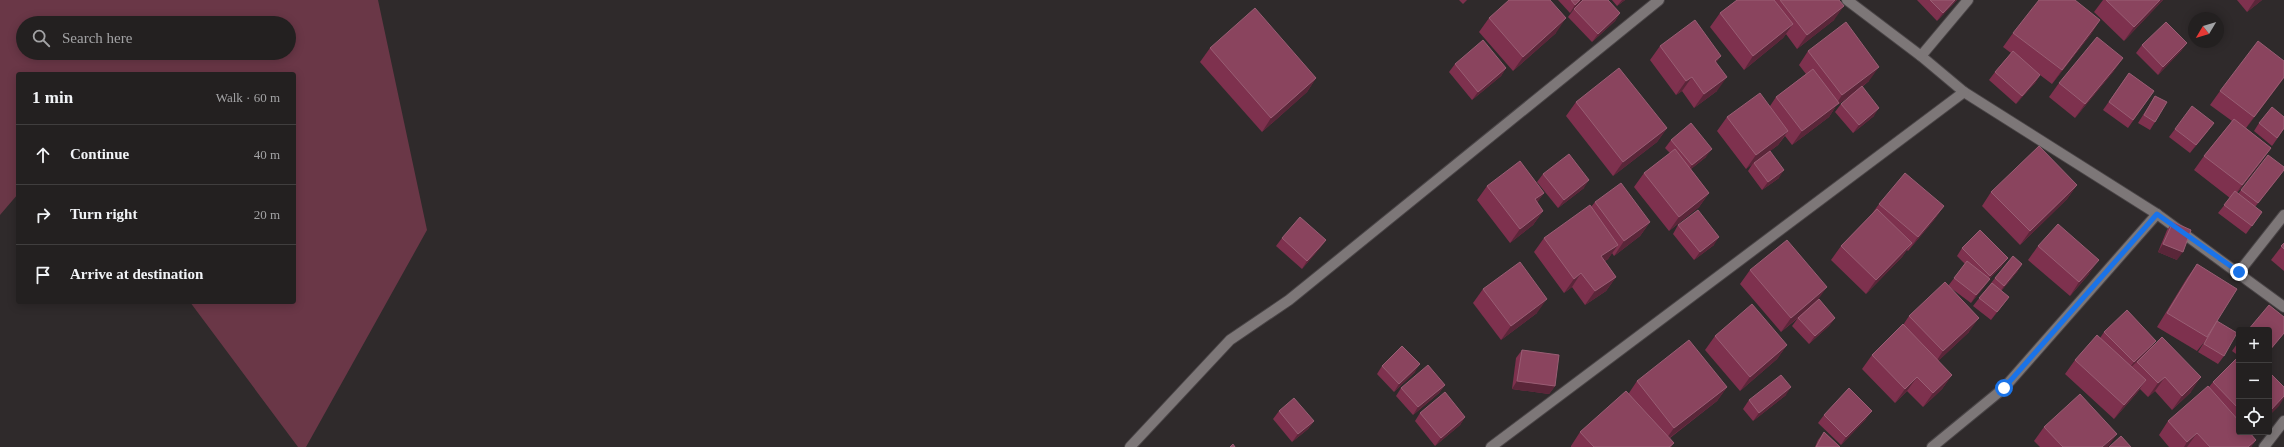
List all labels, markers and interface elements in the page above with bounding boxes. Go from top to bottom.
north arrow [2188,12,2224,48]
search box [16,16,296,60]
icon: search [30,27,52,49]
text: Search here [62,30,132,46]
text: 1 min [32,88,73,107]
text: Walk · 60 m [216,90,280,105]
icon: ahead [32,144,54,166]
text: Continue [70,146,129,162]
text: 40 m [254,147,280,162]
icon: right [32,204,54,226]
text: Turn right [70,206,137,222]
text: 20 m [254,207,280,222]
route end [2230,263,2248,281]
icon: arrive [32,264,54,286]
text: Arrive at destination [70,266,203,282]
map controls [2236,327,2272,435]
button: + [2236,327,2272,363]
button: − [2236,363,2272,399]
route start [1995,379,2013,397]
button: locate [2236,399,2272,435]

